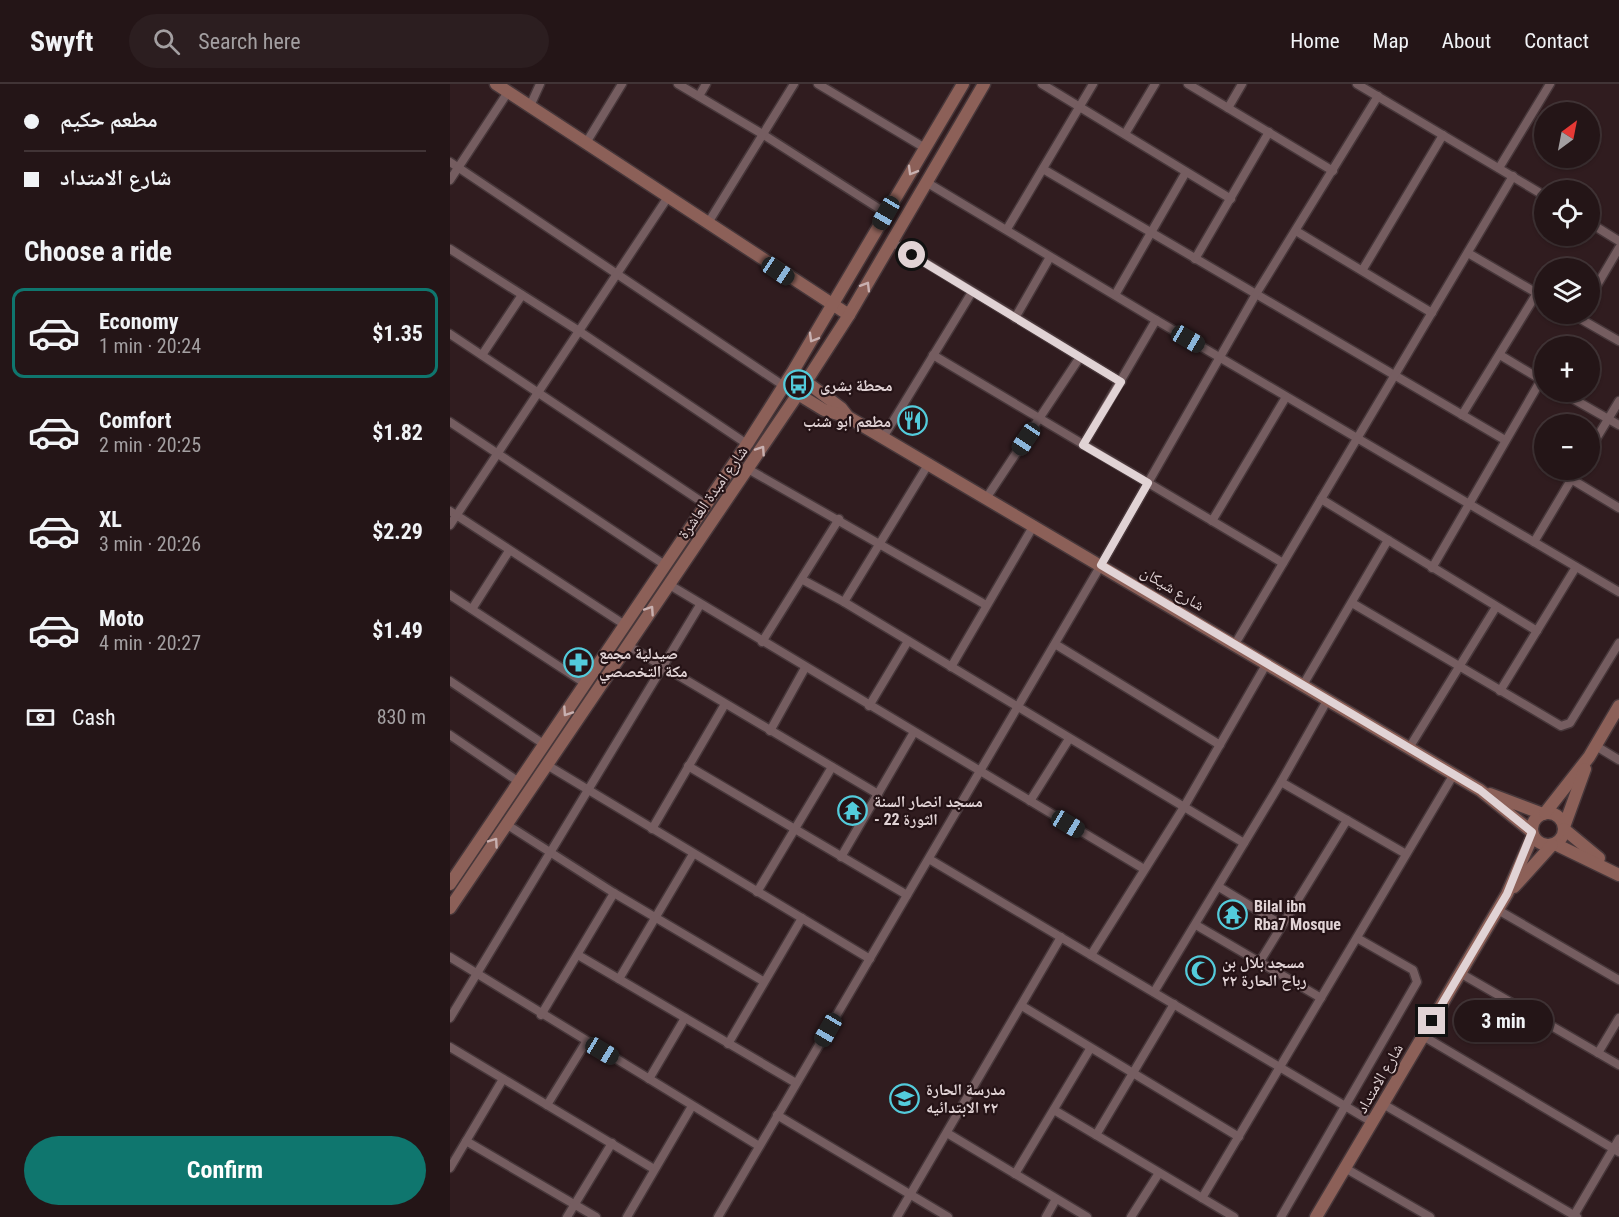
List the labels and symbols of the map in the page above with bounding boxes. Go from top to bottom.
north arrow [1534,102,1600,168]
one-way arrow [908,165,919,175]
car [869,193,903,233]
route start [898,241,925,268]
car [758,253,798,289]
one-way arrow [859,282,870,292]
car [1168,322,1208,356]
one-way arrow [808,332,820,342]
bus stop icon: محطة بشرى [783,369,815,401]
place label: محطة بشرى [820,376,893,395]
restaurant icon: مطعم ابو شنب [896,405,928,437]
place label: مطعم ابو شنب [803,412,891,433]
car [1008,419,1044,459]
street label: شارع امبدة العاشرة [673,442,752,543]
one-way arrow [754,445,765,456]
street label: شارع شيكان [1137,562,1208,616]
one-way arrow [643,606,654,617]
place label: صيدلية مجمع مكة التخصصي [599,644,688,684]
pharmacy icon: صيدلية مجمع مكة التخصصي [562,646,594,678]
one-way arrow [563,706,575,716]
place label: مسجد انصار السنة - الثورة 22 [874,792,983,829]
temple icon: مسجد انصار السنة - الثورة 22 [837,794,869,826]
car [1048,807,1088,841]
one-way arrow [487,837,498,848]
place label: Bilal ibn Rba7 Mosque [1254,897,1341,934]
temple icon: Bilal ibn Rba7 Mosque [1217,899,1249,931]
place label: مسجد بلال بن رباح الحارة ٢٢ [1222,953,1307,991]
mosque icon: مسجد بلال بن رباح الحارة ٢٢ [1185,955,1217,987]
callout: 3 min [1453,1000,1552,1042]
route end [1418,1007,1445,1034]
car [811,1010,845,1050]
car [582,1034,622,1068]
street label: شارع الامتداد [1352,1040,1408,1117]
place label: مدرسة الحارة ٢٢ الابتدائيه [926,1080,1006,1117]
school or university icon: مدرسة الحارة ٢٢ الابتدائيه [889,1082,921,1114]

